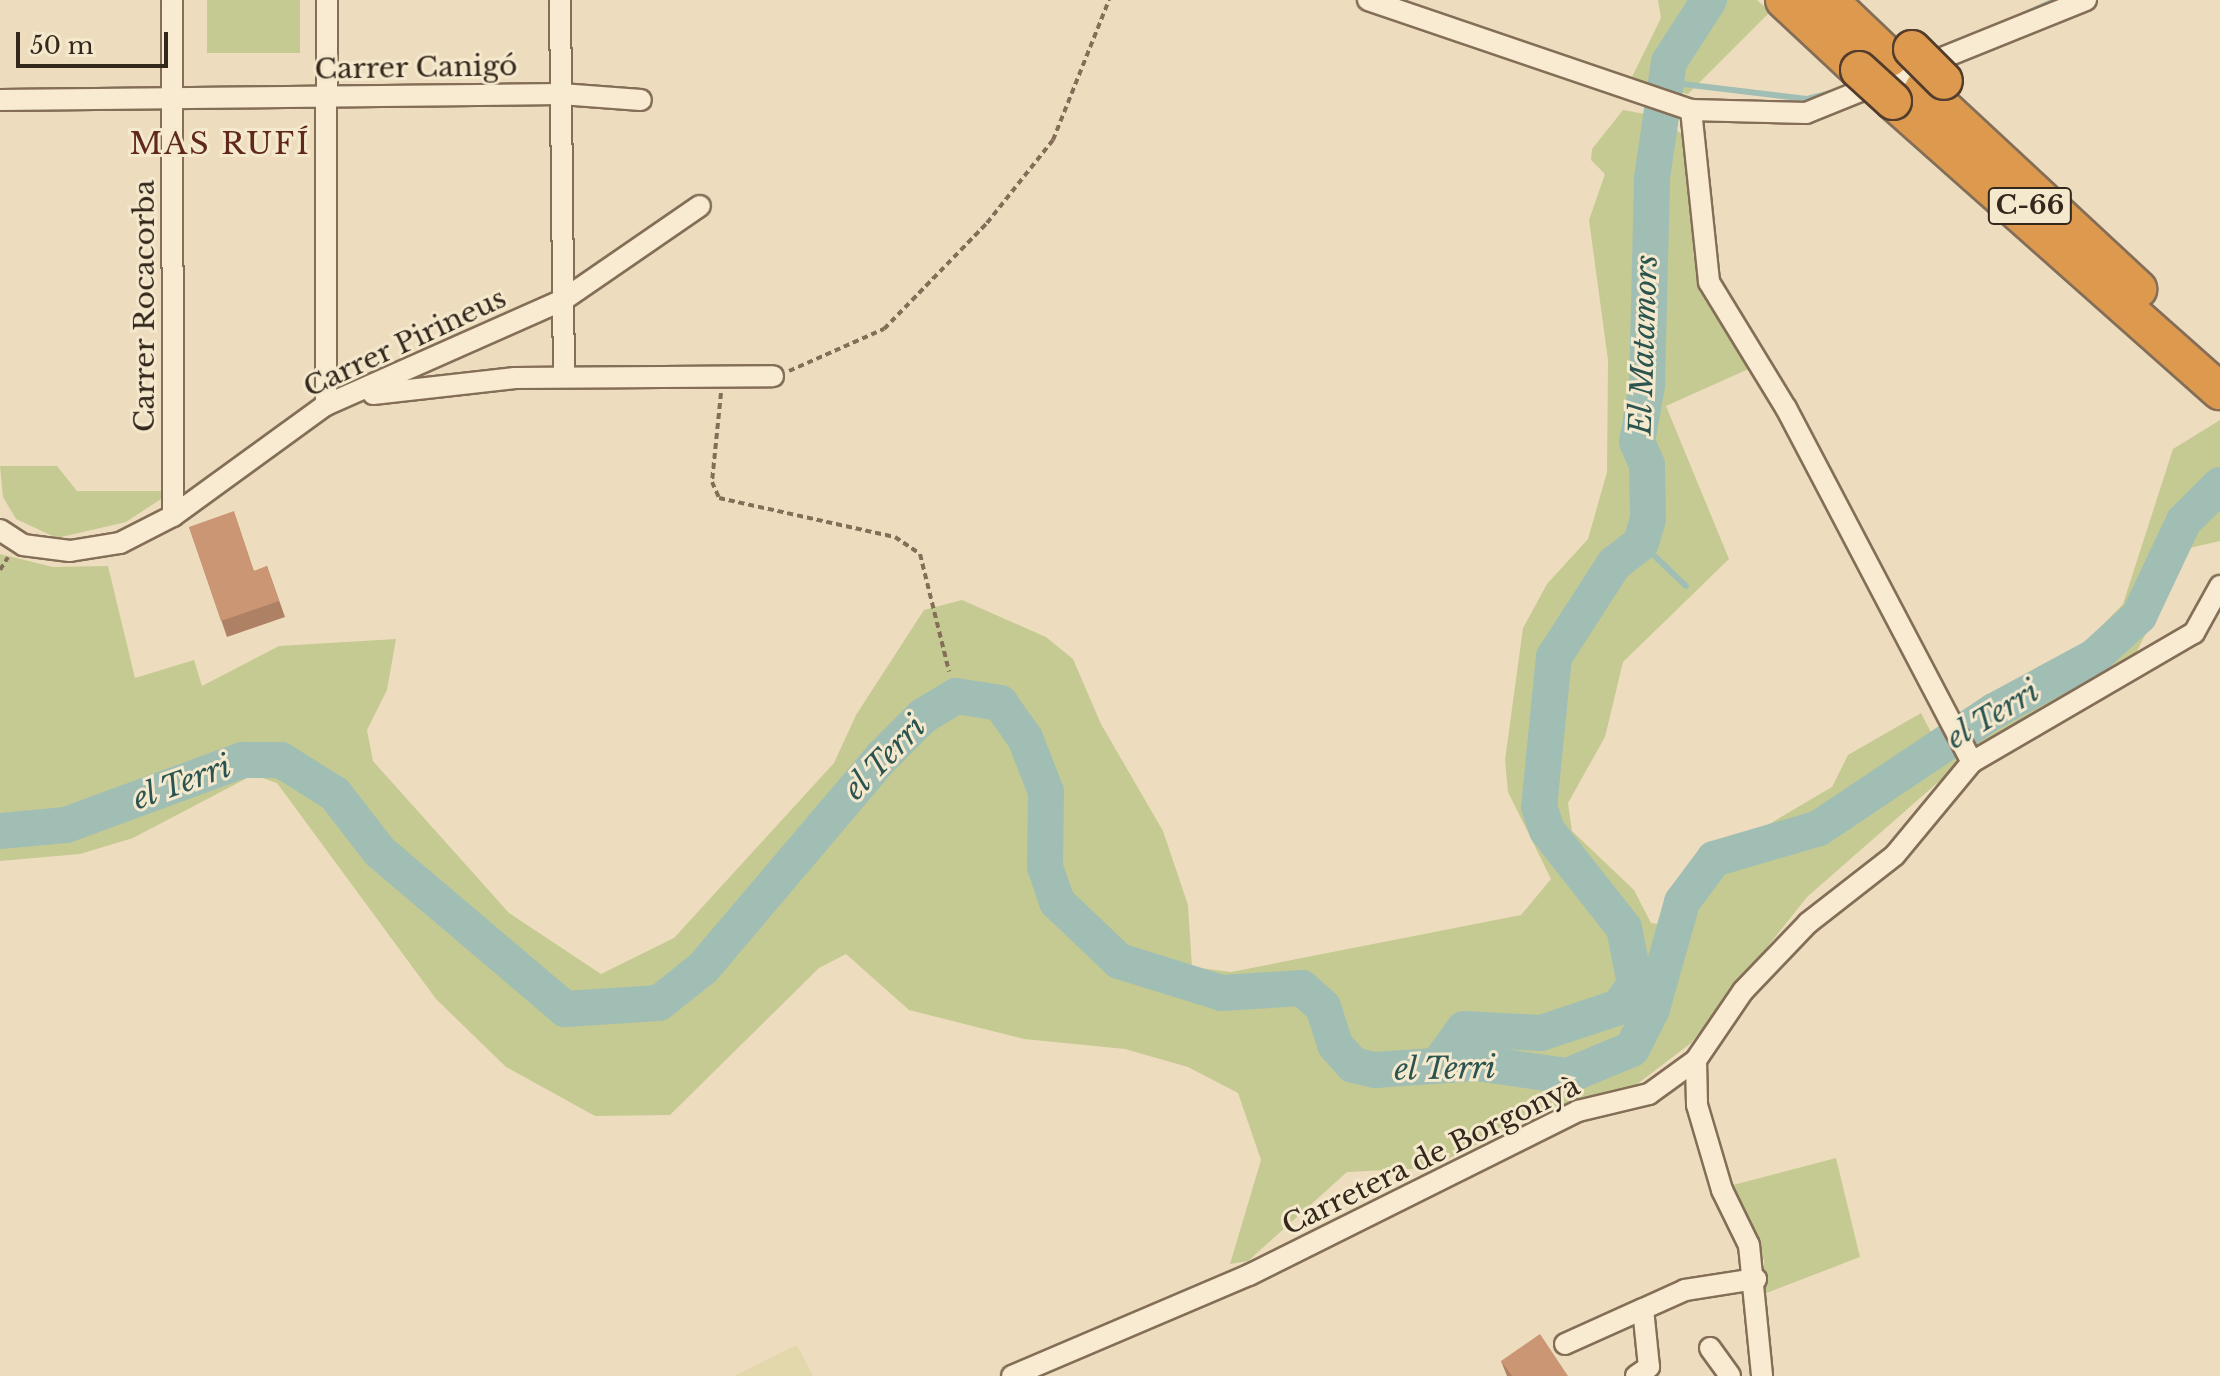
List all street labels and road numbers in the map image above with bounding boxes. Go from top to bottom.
street label: Carrer Canigó [314,49,518,87]
street label: Carrer Rocacorba [128,180,162,432]
road number: C-66 [1986,184,2074,228]
street label: Carrer Pirineus [298,281,512,405]
street label: Carretera de Borgonyà [1277,1069,1585,1243]

